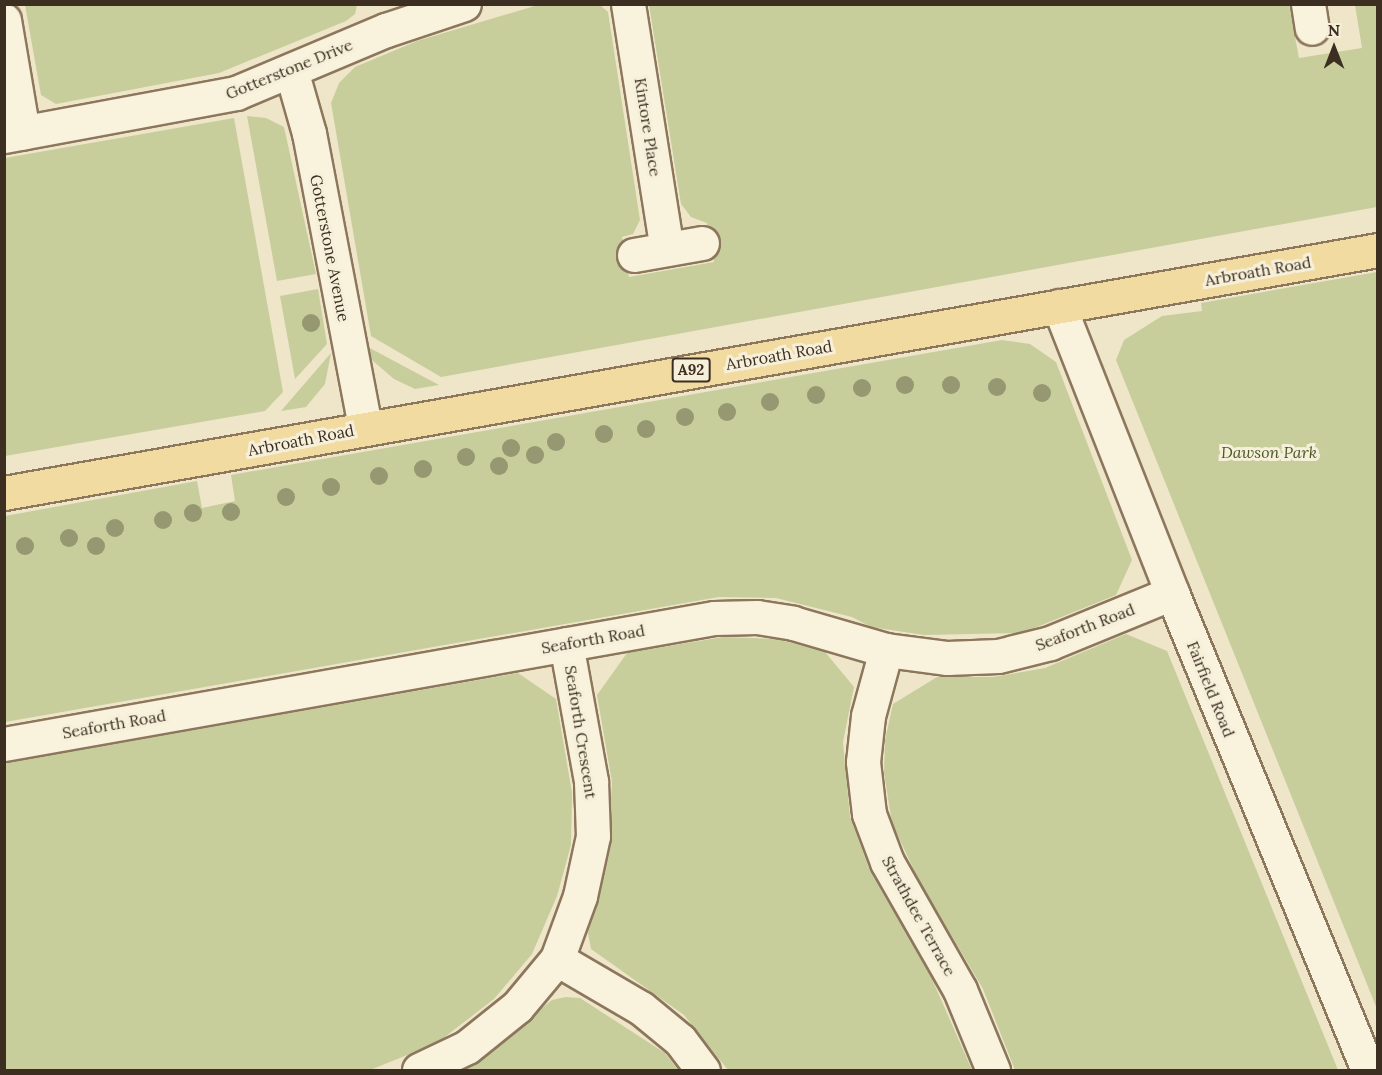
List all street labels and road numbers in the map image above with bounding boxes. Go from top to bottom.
street label: Gotterstone Drive [223,35,355,103]
street label: Kintore Place [631,76,665,178]
street label: Gotterstone Avenue [306,173,354,323]
street label: Arbroath Road [1203,252,1313,290]
street label: Arbroath Road [724,336,834,374]
road number: A92 [672,358,710,382]
street label: Arbroath Road [246,420,356,460]
street label: Seaforth Road [1033,599,1137,655]
street label: Seaforth Road [540,620,646,658]
street label: Fairfield Road [1183,638,1239,740]
street label: Seaforth Crescent [561,664,601,800]
street label: Seaforth Road [61,705,167,743]
street label: Strathdee Terrace [878,853,960,979]

